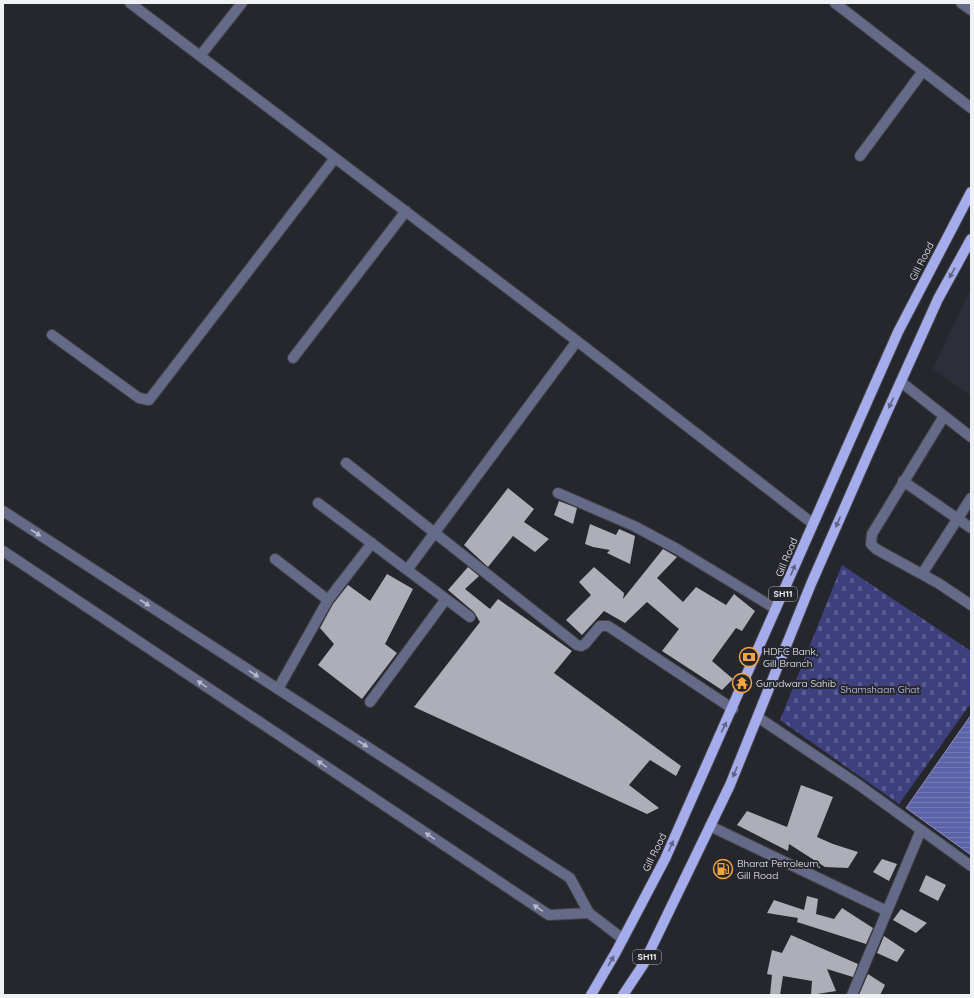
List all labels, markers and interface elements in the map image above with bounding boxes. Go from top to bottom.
street label: Gill Road [906,240,937,283]
one-way arrow [949,267,956,279]
one-way arrow [888,398,894,409]
one-way arrow [835,517,841,528]
one-way arrow [30,529,42,536]
street label: Gill Road [772,536,800,579]
one-way arrow [791,563,797,575]
road number: SH11 [769,587,797,601]
one-way arrow [140,599,150,607]
place label: HDFC Bank, Gill Branch [763,645,818,670]
bank icon: HDFC Bank, Gill Branch [738,646,760,668]
one-way arrow [248,670,260,677]
temple icon: Gurudwara Sahib [731,672,753,694]
place label: Gurudwara Sahib [756,677,836,690]
one-way arrow [197,680,207,688]
park label: Shamshaan Ghat [840,683,920,696]
one-way arrow [721,721,727,733]
one-way arrow [358,740,368,748]
one-way arrow [317,760,327,768]
one-way arrow [732,766,738,778]
street label: Gill Road [640,831,669,874]
one-way arrow [425,832,435,840]
one-way arrow [668,840,674,852]
place label: Bharat Petroleum, Gill Road [737,857,820,882]
fuel station icon: Bharat Petroleum, Gill Road [712,858,734,880]
one-way arrow [533,904,543,912]
road number: SH11 [633,950,661,964]
one-way arrow [608,955,615,967]

